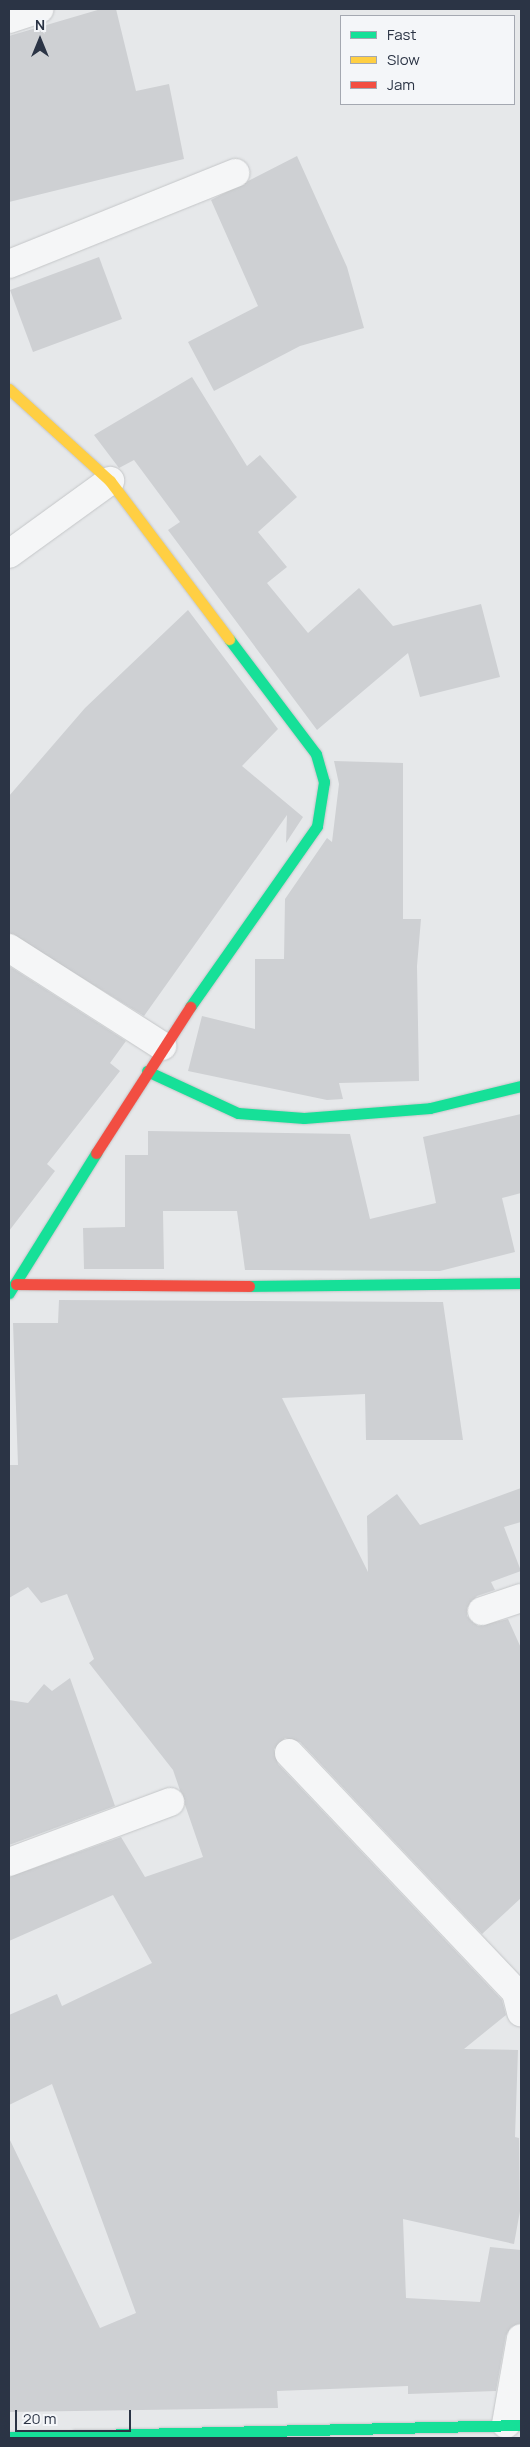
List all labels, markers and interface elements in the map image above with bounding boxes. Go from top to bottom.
north arrow [15,15,65,65]
text: N [35,15,45,34]
legend [340,15,515,105]
text: Fast [387,24,416,45]
text: Slow [387,49,420,70]
text: Jam [387,74,415,95]
scale bar [18,2400,134,2432]
text: 20 m [23,2408,56,2429]

